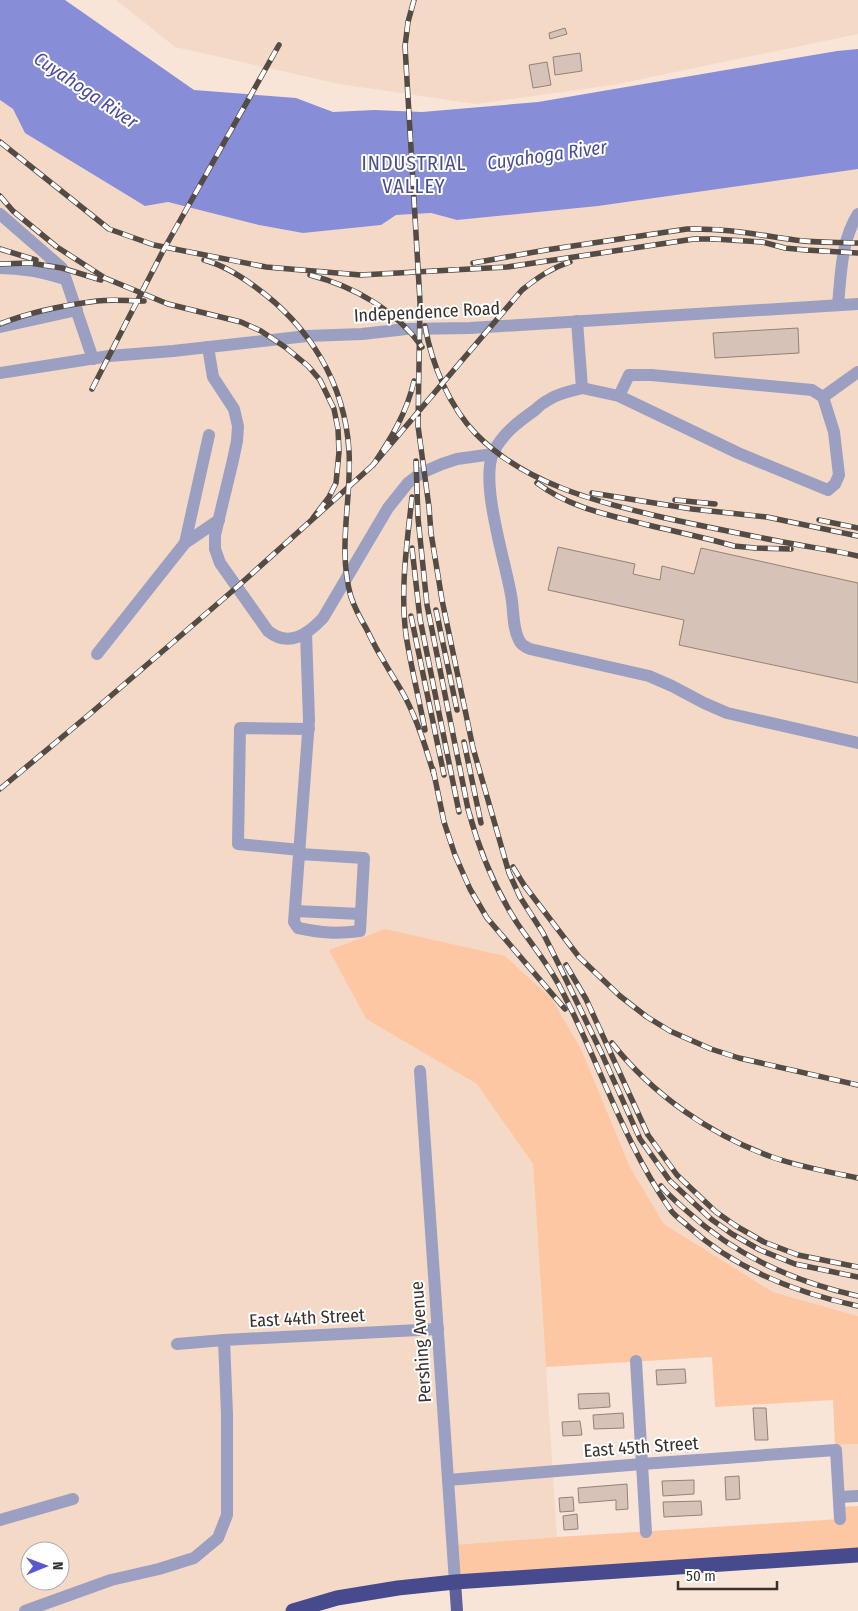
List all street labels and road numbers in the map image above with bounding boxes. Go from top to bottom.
street label: Independence Road [353,297,501,327]
street label: Pershing Avenue [406,1280,436,1404]
street label: East 44th Street [248,1304,366,1332]
street label: East 45th Street [583,1432,699,1462]

